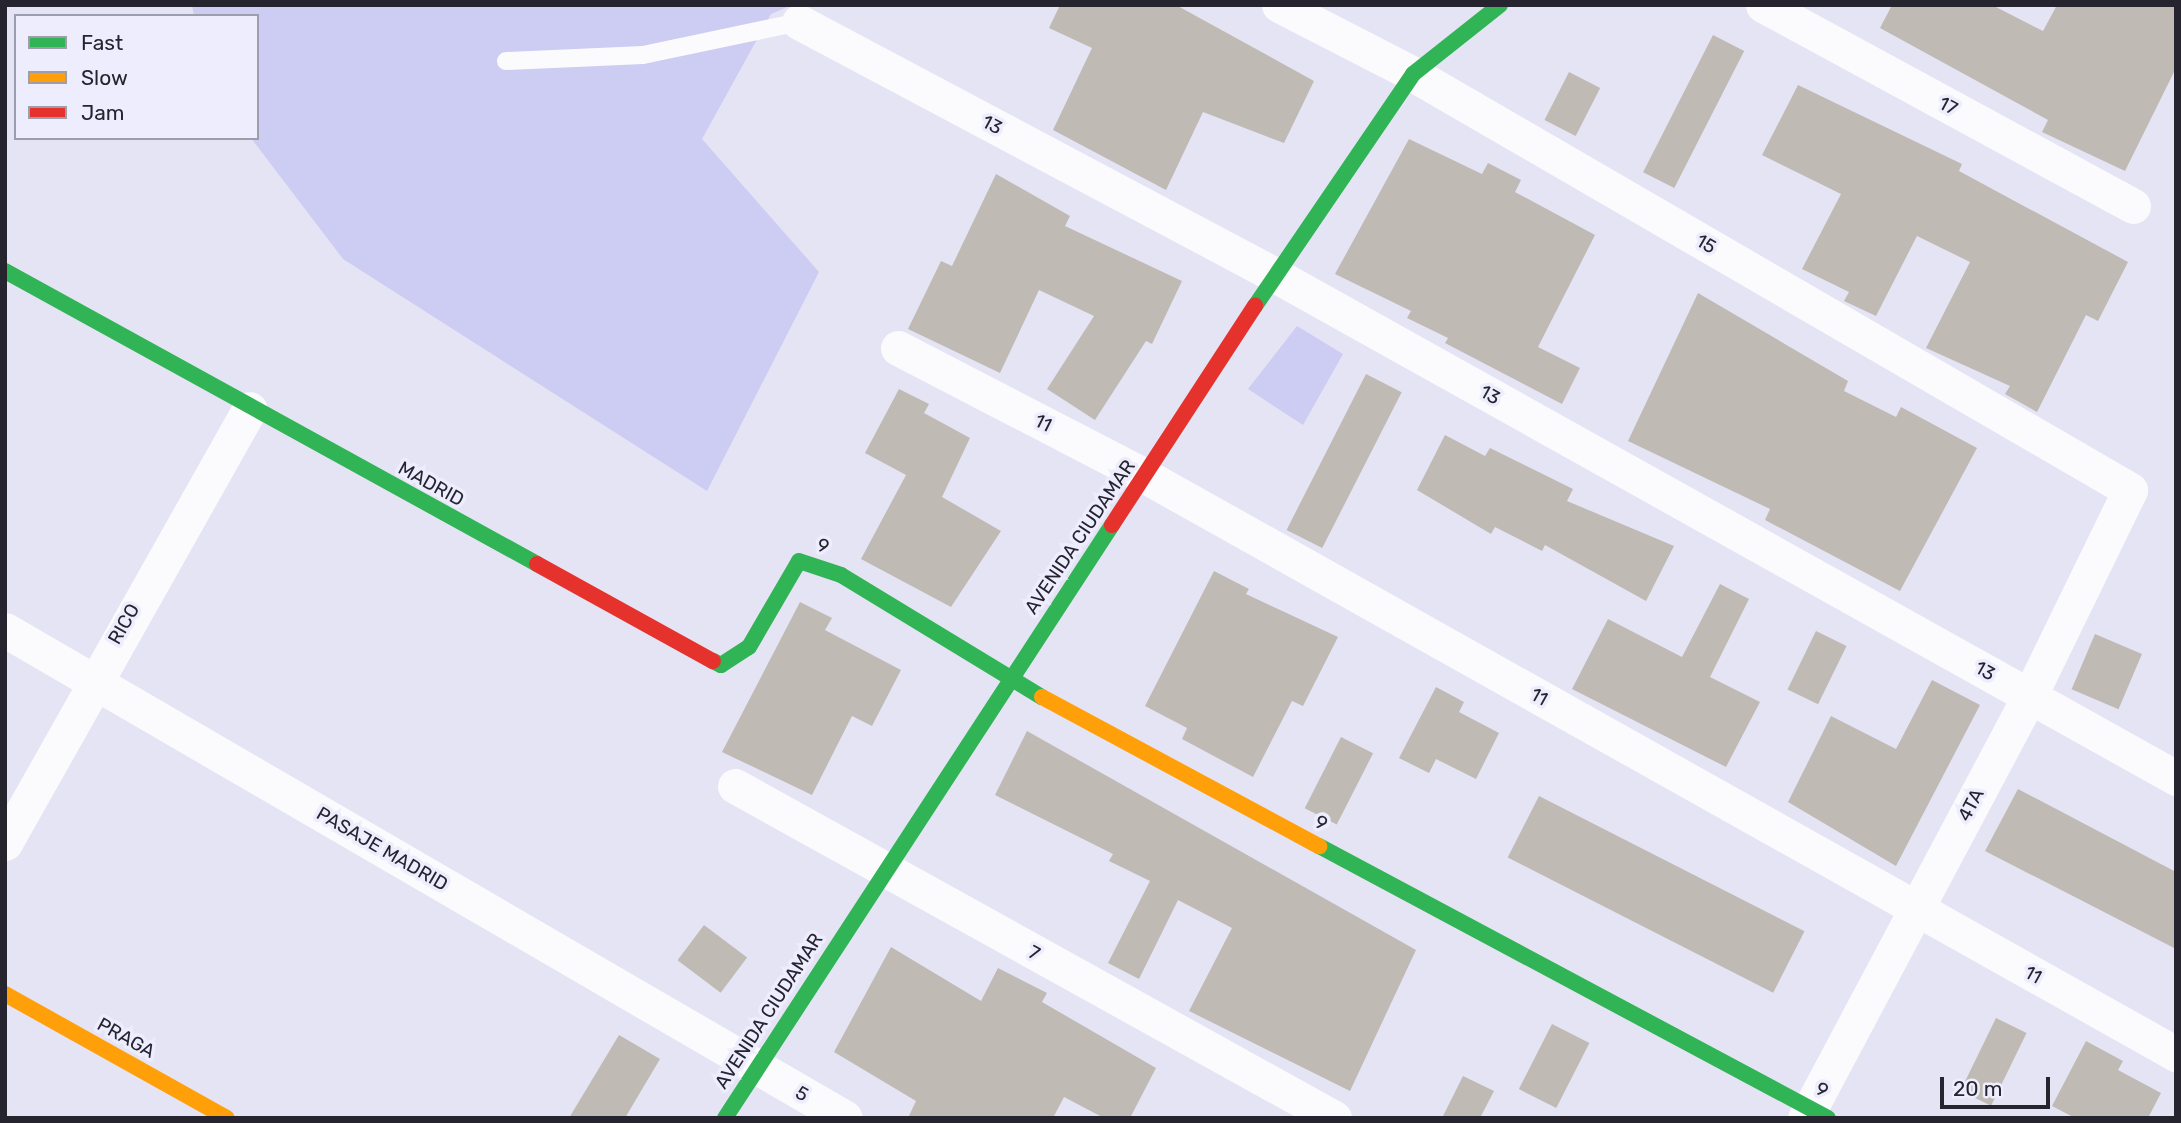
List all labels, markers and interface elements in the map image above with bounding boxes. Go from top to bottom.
legend [14,14,259,140]
text: Fast [81,30,123,55]
text: Slow [81,65,128,90]
street label: 17 [1935,92,1961,120]
text: Jam [81,100,125,125]
street label: 13 [978,110,1006,140]
street label: 15 [1692,229,1720,259]
street label: 13 [1476,380,1504,410]
street label: 11 [1031,409,1055,437]
street label: AVENIDA CIUDAMAR [1020,455,1140,619]
street label: MADRID [394,457,468,511]
street label: 9 [814,533,832,559]
street label: RICO [103,600,145,648]
street label: 13 [1971,656,1999,686]
street label: 11 [1526,683,1552,711]
street label: 4TA [1953,785,1989,825]
street label: PASAJE MADRID [312,802,452,896]
street label: 9 [1311,810,1331,836]
street label: AVENIDA CIUDAMAR [710,929,828,1093]
street label: 7 [1024,941,1044,965]
street label: 11 [2020,961,2046,989]
street label: PRAGA [93,1013,159,1063]
scale bar [1943,1064,2053,1108]
text: 20 m [1953,1076,2002,1101]
street label: 9 [1812,1077,1832,1103]
street label: 5 [792,1081,812,1107]

